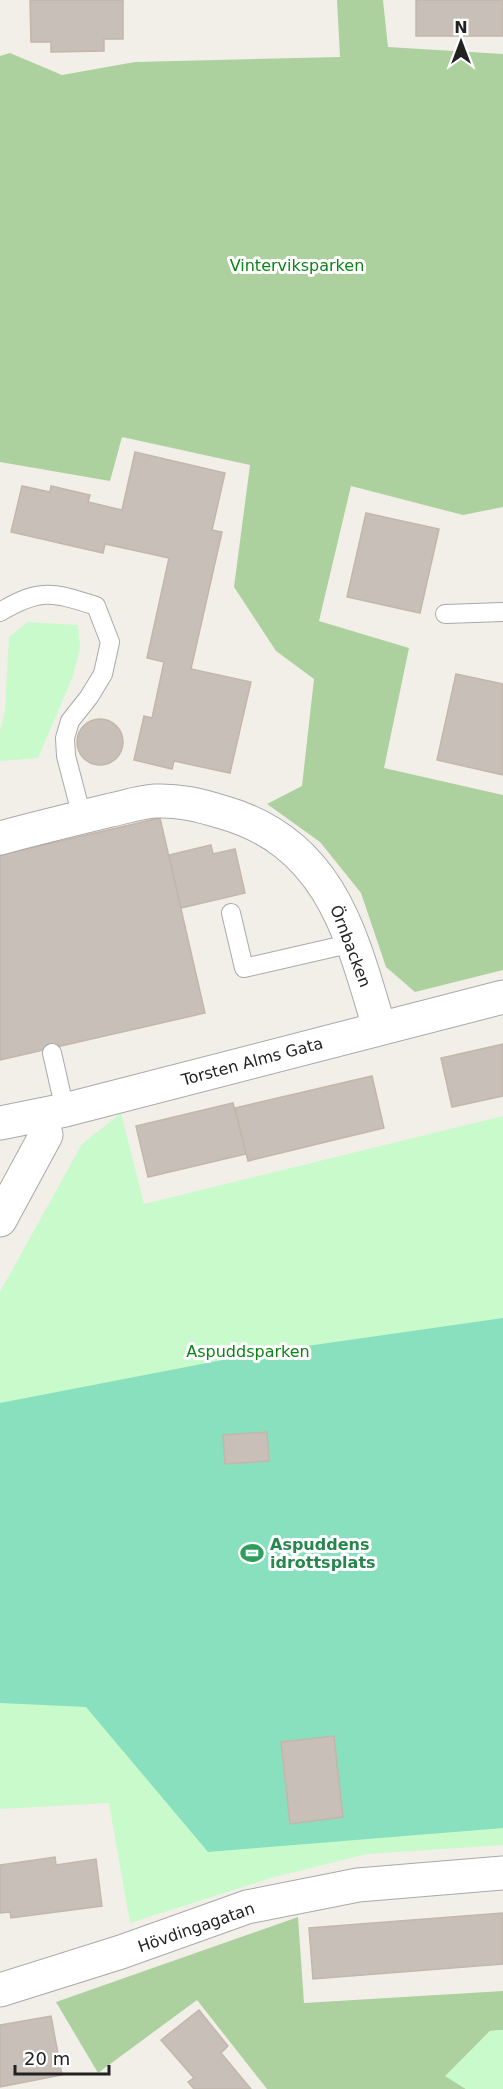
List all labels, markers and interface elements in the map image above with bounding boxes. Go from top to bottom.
north arrow [431,12,491,72]
text: N [454,18,468,37]
park label: Vinterviksparken [230,256,364,275]
street label: Örnbacken [326,902,375,990]
street label: Torsten Alms Gata [178,1033,325,1090]
park label: Aspuddsparken [186,1342,310,1361]
place label: Aspuddens idrottsplats [270,1535,376,1572]
sports icon: Aspuddens idrottsplats [239,1540,265,1566]
street label: Hövdingagatan [135,1899,257,1956]
scale bar [15,2038,110,2076]
text: 20 m [24,2048,70,2069]

